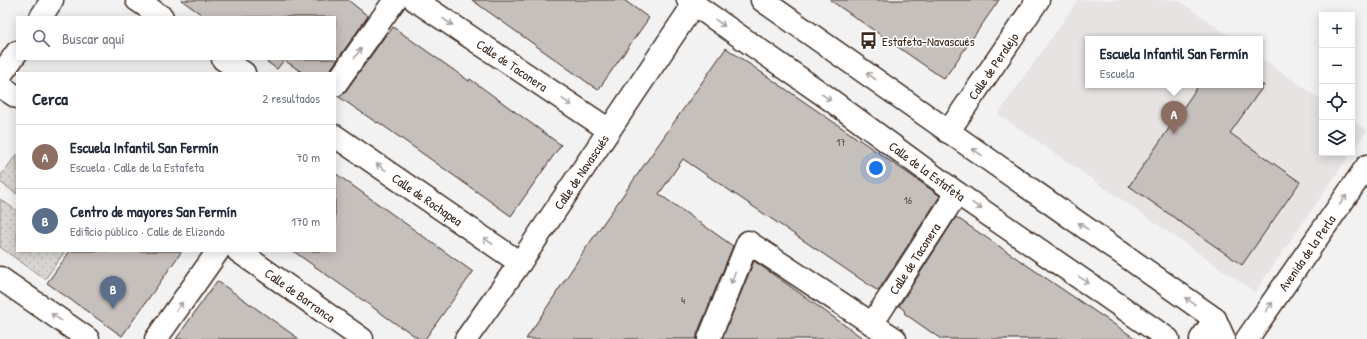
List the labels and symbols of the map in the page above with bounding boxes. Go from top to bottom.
one-way arrow [442,18,453,26]
one-way arrow [714,18,725,27]
street label: Calle de Peralejo [964,29,1022,103]
bus stop icon: Estafeta-Navascués [859,31,879,51]
place label: Estafeta-Navascués [882,32,975,50]
street label: Calle de Taconera [473,35,551,95]
one-way arrow [354,48,362,59]
one-way arrow [866,72,877,80]
one-way arrow [820,93,831,101]
one-way arrow [562,98,573,106]
pin: A [1161,101,1187,134]
street label: Calle de Navascués [549,131,613,213]
house number: 17 [836,135,846,149]
street label: Calle de la Estafeta [885,137,969,205]
one-way arrow [971,148,982,156]
your location [866,158,886,178]
one-way arrow [375,163,386,171]
street label: Calle de Rochapea [388,169,466,230]
house number: 16 [904,193,913,207]
one-way arrow [1339,195,1347,206]
one-way arrow [971,202,982,210]
street label: Avenida de la Perla [1274,211,1340,294]
street label: Calle de Taconera [885,219,944,298]
one-way arrow [1078,222,1089,230]
one-way arrow [483,237,494,245]
street label: Calle de Barranca [261,264,339,326]
one-way arrow [729,271,737,283]
pin: B [100,276,126,309]
one-way arrow [1078,276,1089,284]
house number: 4 [681,293,685,307]
one-way arrow [1184,297,1195,305]
one-way arrow [175,302,183,313]
one-way arrow [1265,302,1273,313]
one-way arrow [51,313,62,321]

